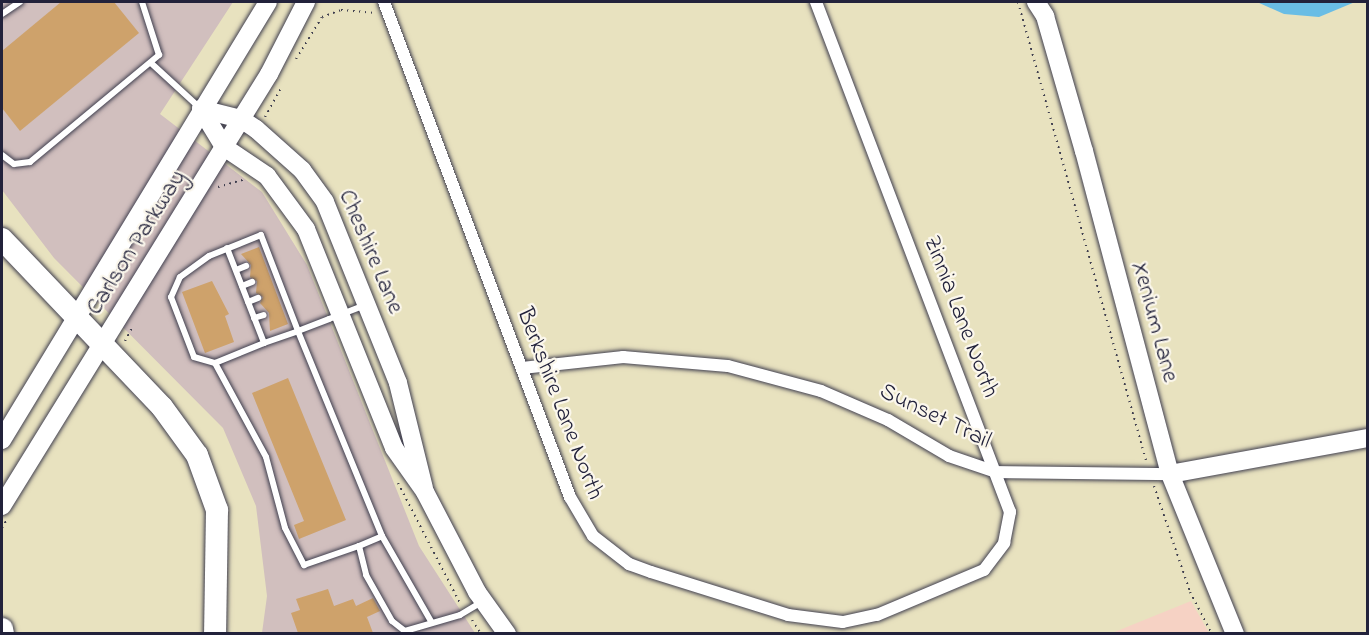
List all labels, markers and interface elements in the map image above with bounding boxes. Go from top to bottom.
street label: Carlson Parkway [81,165,193,321]
street label: Cheshire Lane [331,186,409,318]
street label: Zinnia Lane North [916,232,1004,402]
street label: Xenium Lane [1124,259,1184,385]
street label: Berkshire Lane North [509,304,609,504]
street label: Sunset Trail [875,378,995,456]

